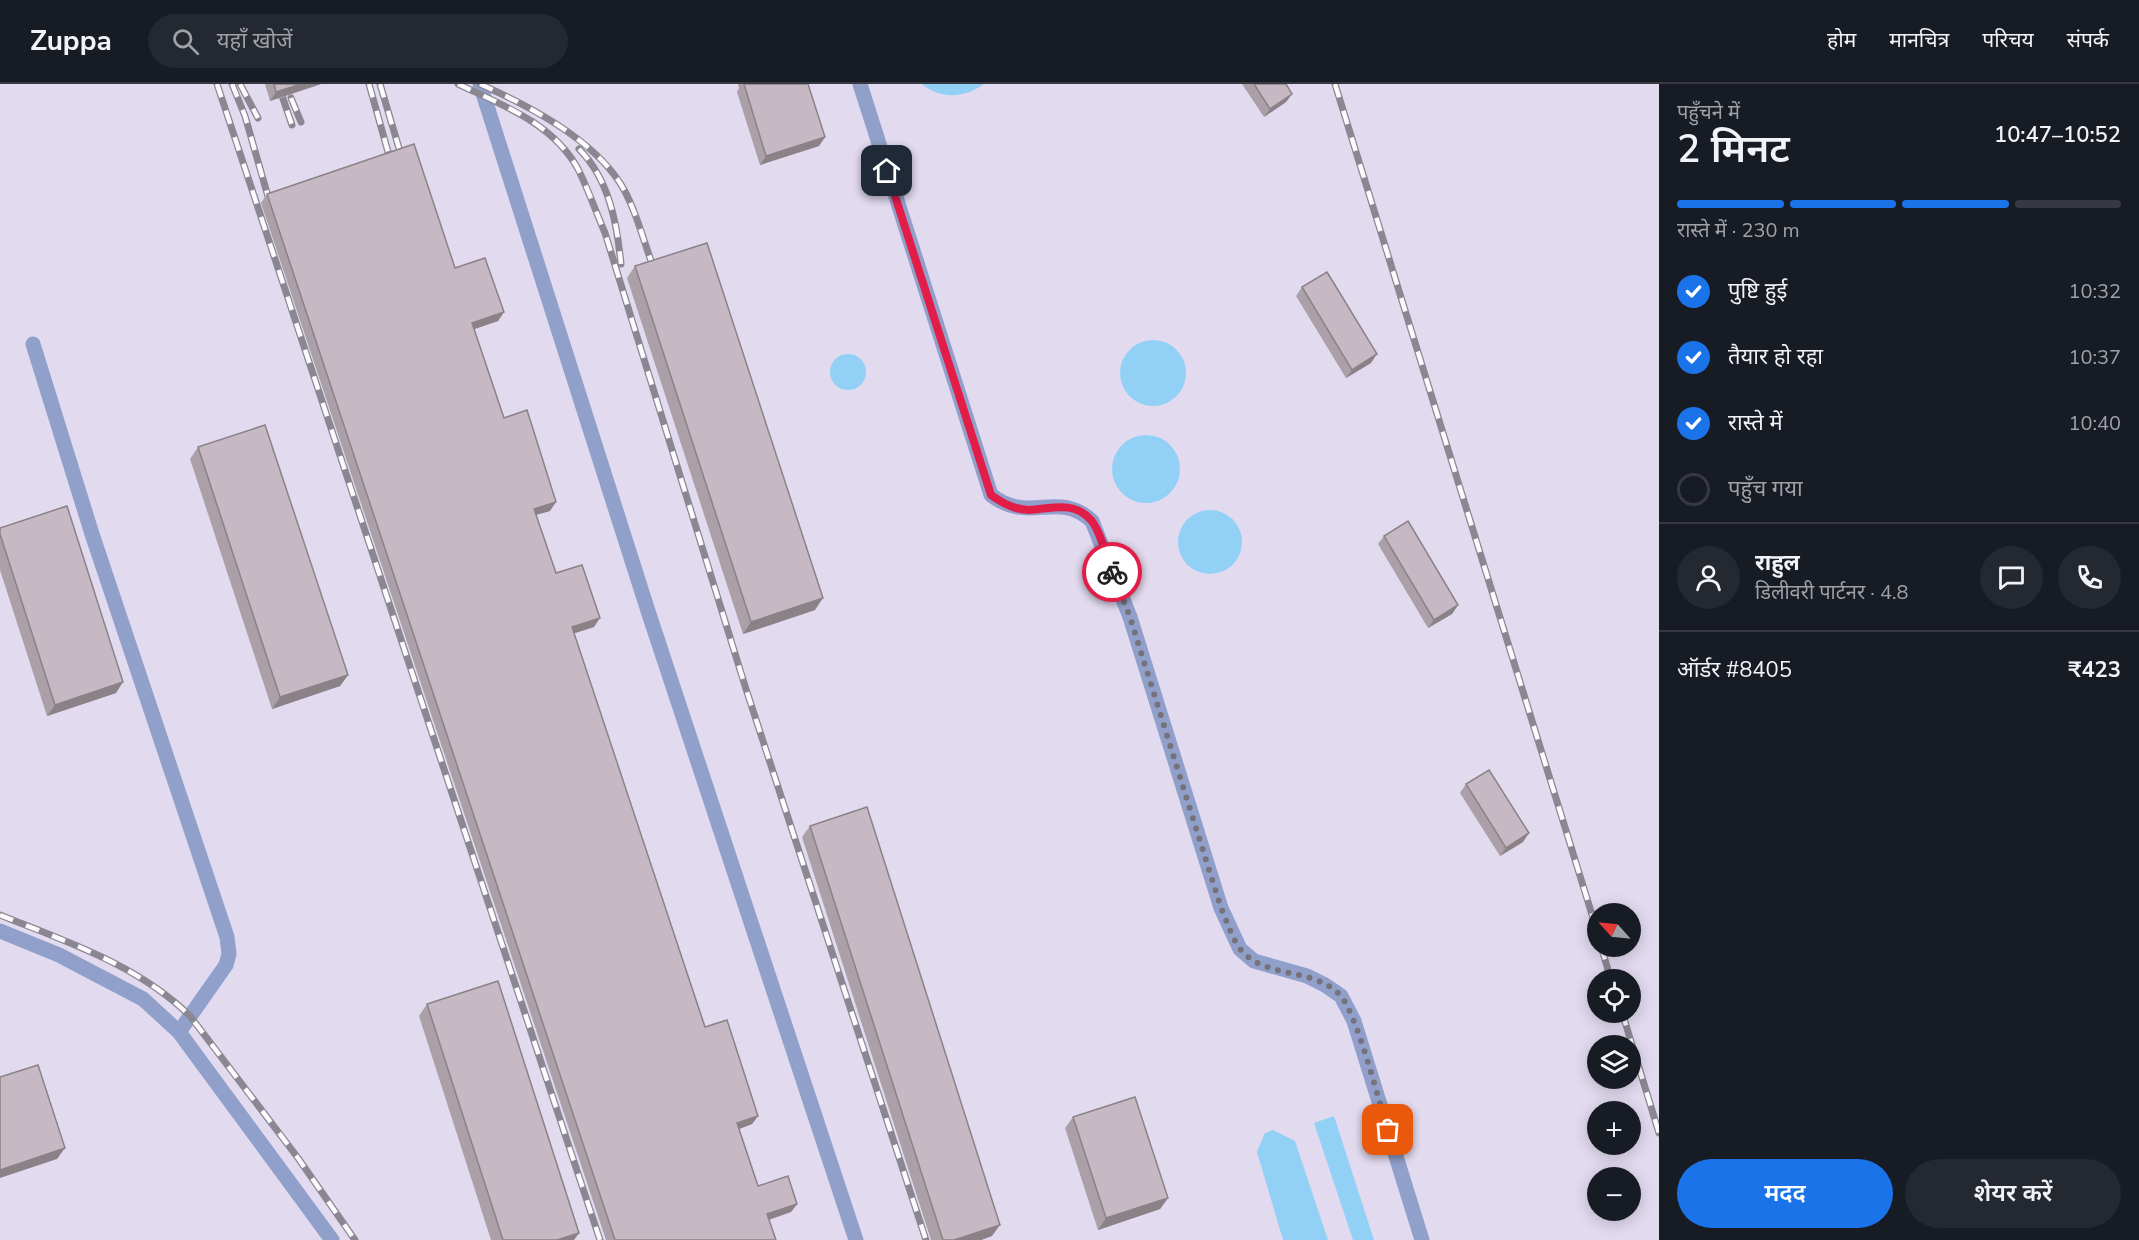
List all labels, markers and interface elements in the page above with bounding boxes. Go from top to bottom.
search box [148,14,568,68]
text: Zuppa [30,22,112,60]
icon: search [169,25,202,58]
text: यहाँ खोजें [217,26,293,56]
text: होम [1827,26,1856,54]
text: मानचित्र [1889,26,1949,54]
text: परिचय [1982,26,2034,54]
text: संपर्क [2067,26,2109,54]
text: पहुँचने में [1677,99,1740,126]
text: 10:47–10:52 [1994,120,2121,150]
text: 2 मिनट [1677,123,1790,176]
pin [861,145,912,196]
icon: home [870,154,903,187]
text: रास्ते में · 230 m [1677,217,1800,244]
icon: check [1677,275,1710,308]
text: पुष्टि हुई [1728,276,1787,306]
text: 10:32 [2068,278,2121,305]
icon: check [1677,341,1710,374]
text: तैयार हो रहा [1728,342,1823,372]
text: 10:37 [2068,344,2121,371]
icon: check [1677,407,1710,440]
text: रास्ते में [1728,408,1783,438]
text: 10:40 [2068,410,2121,437]
text: पहुँच गया [1728,474,1803,504]
courier [1082,542,1142,602]
button: person [1677,546,1740,609]
button: chat [1980,546,2043,609]
button: phone [2058,546,2121,609]
text: राहुल [1755,548,1800,578]
icon: bike [1096,556,1129,589]
text: डिलीवरी पार्टनर · 4.8 [1755,579,1909,606]
text: ऑर्डर #8405 [1677,655,1792,685]
text: ₹423 [2068,655,2121,685]
north arrow [1587,903,1641,957]
map controls [1587,903,1641,1221]
button: locate [1587,969,1641,1023]
button: layers [1587,1035,1641,1089]
button: + [1587,1101,1641,1155]
pin [1362,1104,1413,1155]
icon: bag [1371,1113,1404,1146]
button: मदद [1677,1159,1893,1228]
button: शेयर करें [1905,1159,2121,1228]
button: − [1587,1167,1641,1221]

